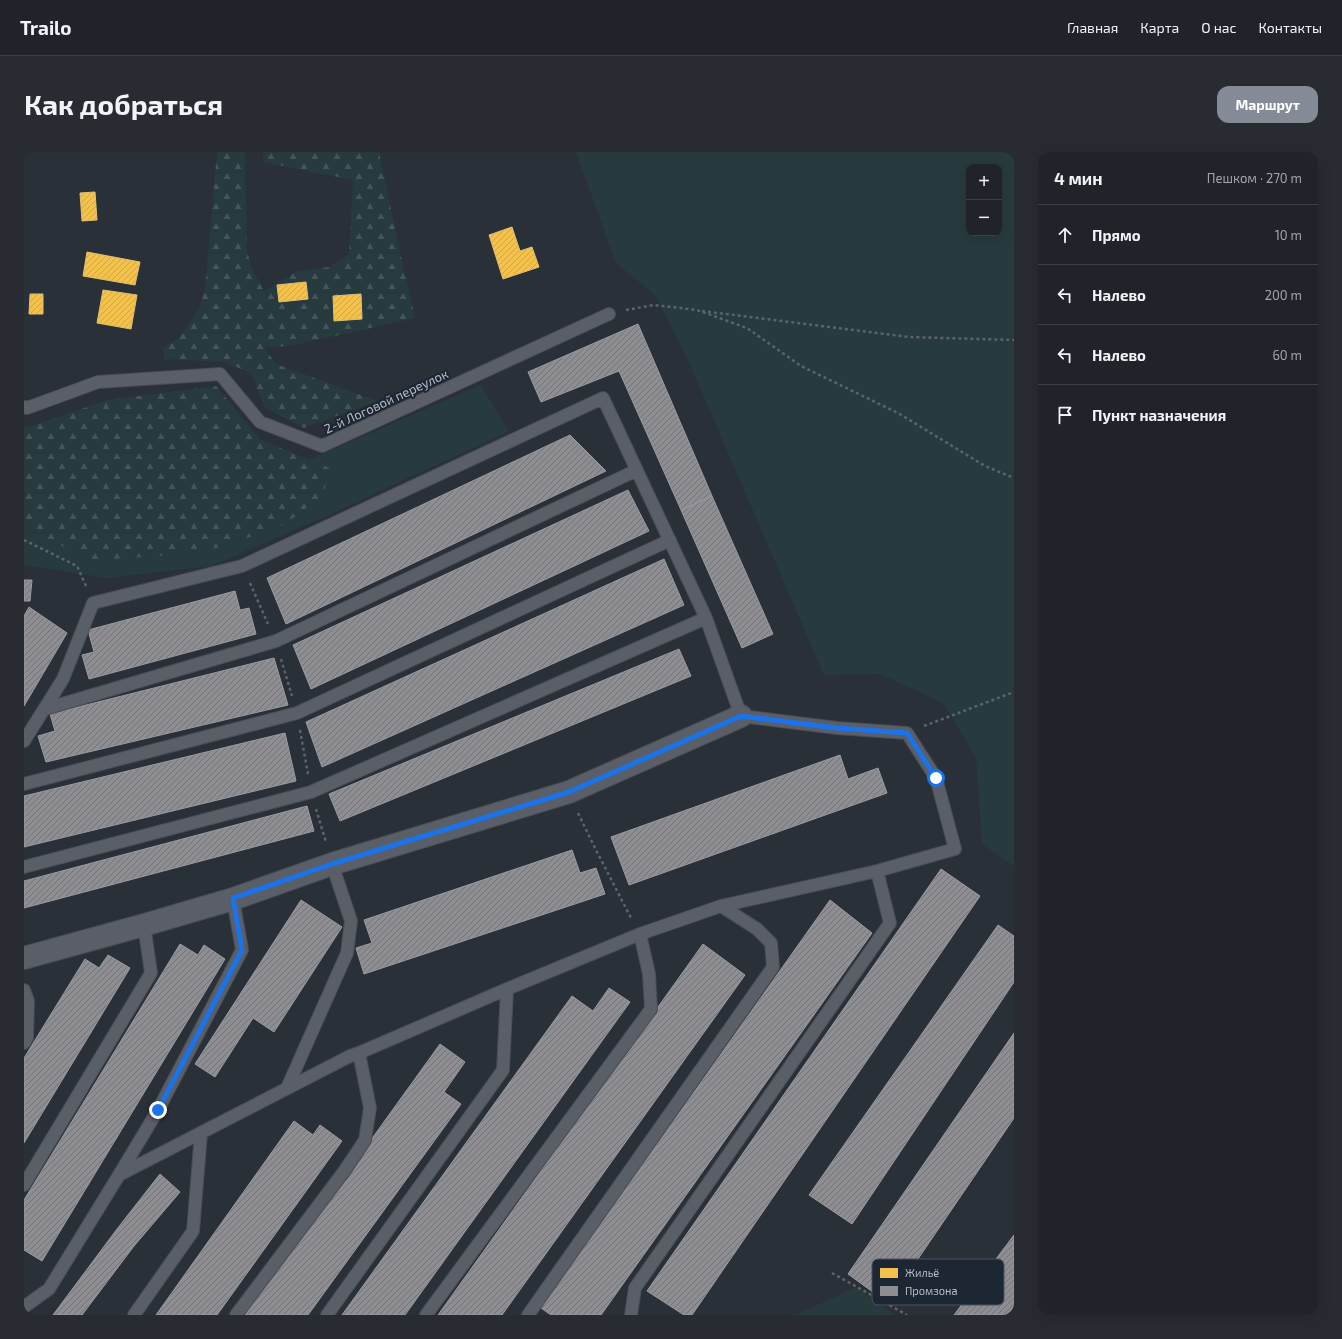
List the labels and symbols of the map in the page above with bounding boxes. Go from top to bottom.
street label: 2-й Логовой переулок [321,365,451,437]
route start [927,769,945,787]
route end [149,1101,167,1119]
legend [872,1259,1004,1305]
text: Жильё [905,1266,939,1279]
text: Промзона [905,1284,957,1297]

